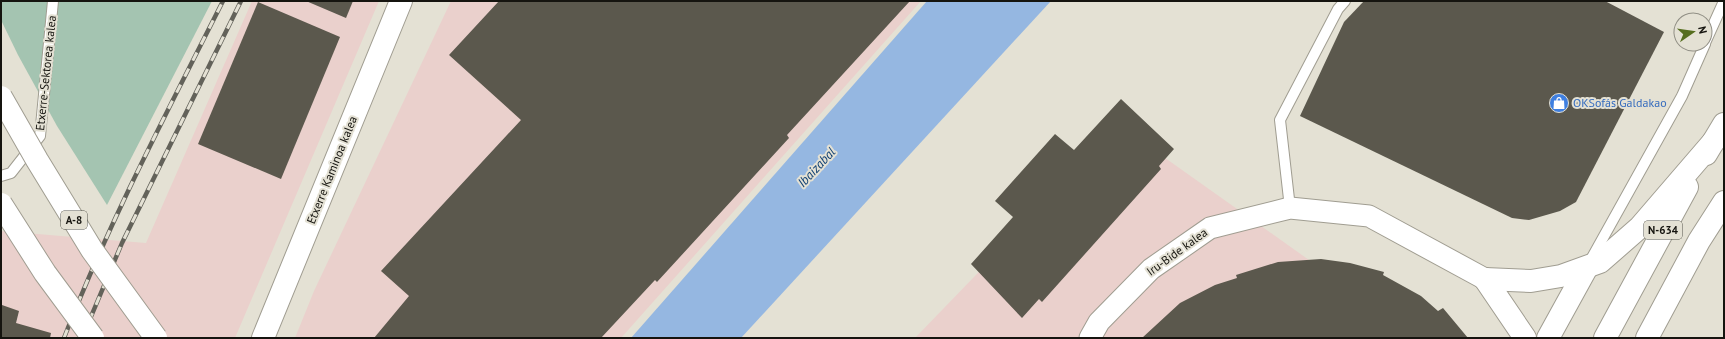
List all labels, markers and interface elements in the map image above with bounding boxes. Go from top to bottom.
north arrow [1673,12,1713,52]
street label: Etxerre-Sektorea kalea [32,14,59,131]
text: N [1695,25,1710,35]
shop icon: OKSofás Galdakao [1548,92,1570,114]
place label: OKSofás Galdakao [1573,95,1667,110]
street label: Etxerre Kaminoa kalea [303,114,360,226]
water label: Ibaizabal [794,143,839,191]
road number: A-8 [61,211,87,229]
road number: N-634 [1644,221,1682,239]
street label: Iru-Bide kalea [1143,224,1210,279]

